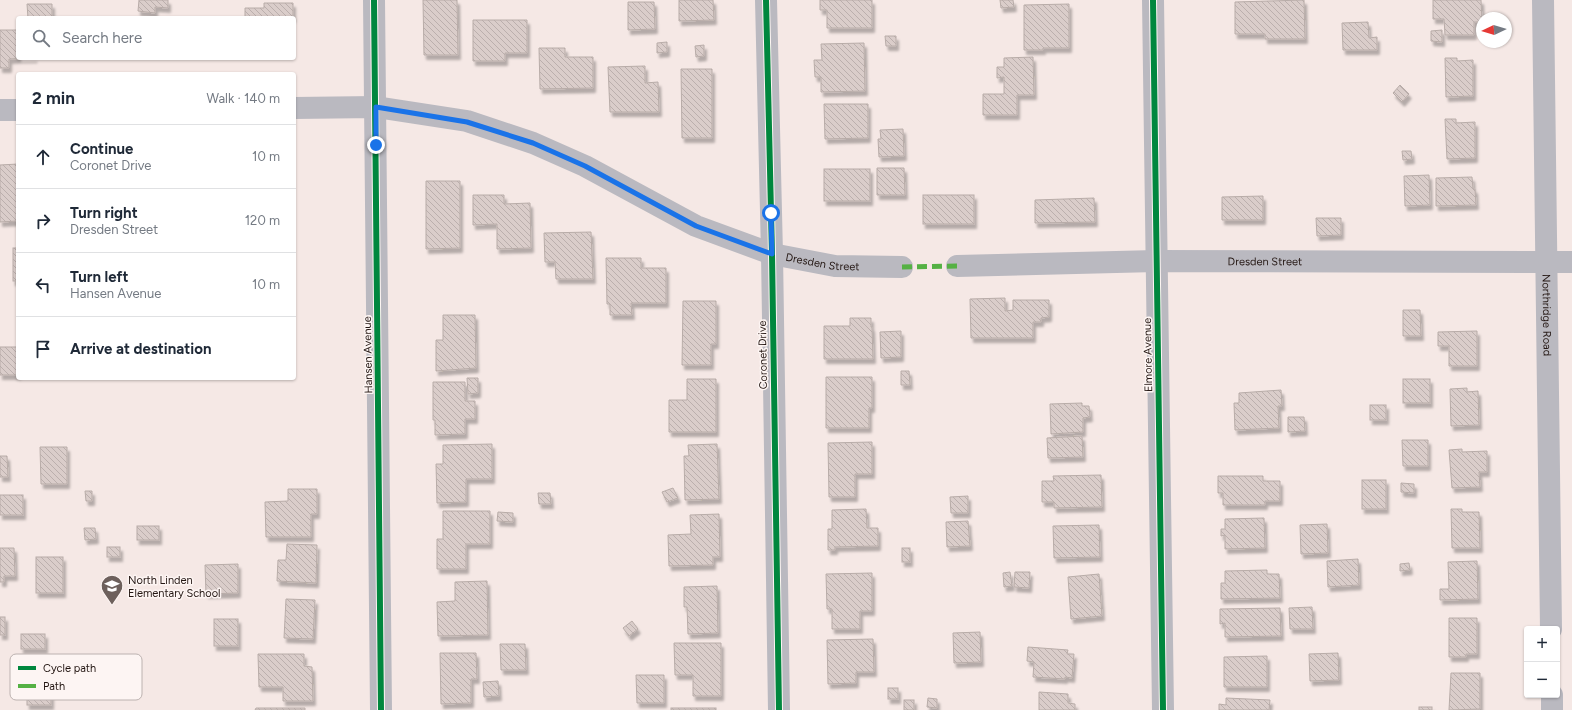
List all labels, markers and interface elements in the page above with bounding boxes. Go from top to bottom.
north arrow [1476,12,1512,48]
search box [16,16,296,60]
icon: search [30,27,52,49]
text: Search here [62,29,142,47]
text: 2 min [32,88,75,108]
text: Walk · 140 m [206,91,280,106]
route end [367,136,385,154]
text: Continue [70,140,133,158]
icon: ahead [32,146,54,168]
text: 10 m [252,149,280,164]
text: Coronet Drive [70,158,151,173]
text: Turn right [70,204,138,222]
route start [762,204,780,222]
icon: right [32,210,54,232]
text: 120 m [245,213,280,228]
text: Dresden Street [70,222,158,237]
street label: Dresden Street [785,250,860,273]
street label: Dresden Street [1228,255,1302,268]
text: Turn left [70,268,128,286]
icon: left [32,274,54,296]
street label: Northridge Road [1540,274,1554,356]
text: 10 m [252,277,280,292]
text: Hansen Avenue [70,286,161,301]
street label: Hansen Avenue [361,316,375,394]
street label: Elmore Avenue [1141,318,1155,392]
street label: Coronet Drive [756,320,770,390]
icon: arrive [32,338,54,360]
text: Arrive at destination [70,340,211,358]
school or university icon: North Linden Elementary School [99,573,125,606]
place label: North Linden Elementary School [128,574,220,600]
map controls [1524,626,1560,698]
button: + [1524,626,1560,662]
legend [10,654,142,700]
text: Cycle path [43,662,96,675]
button: − [1524,662,1560,698]
text: Path [43,680,65,693]

